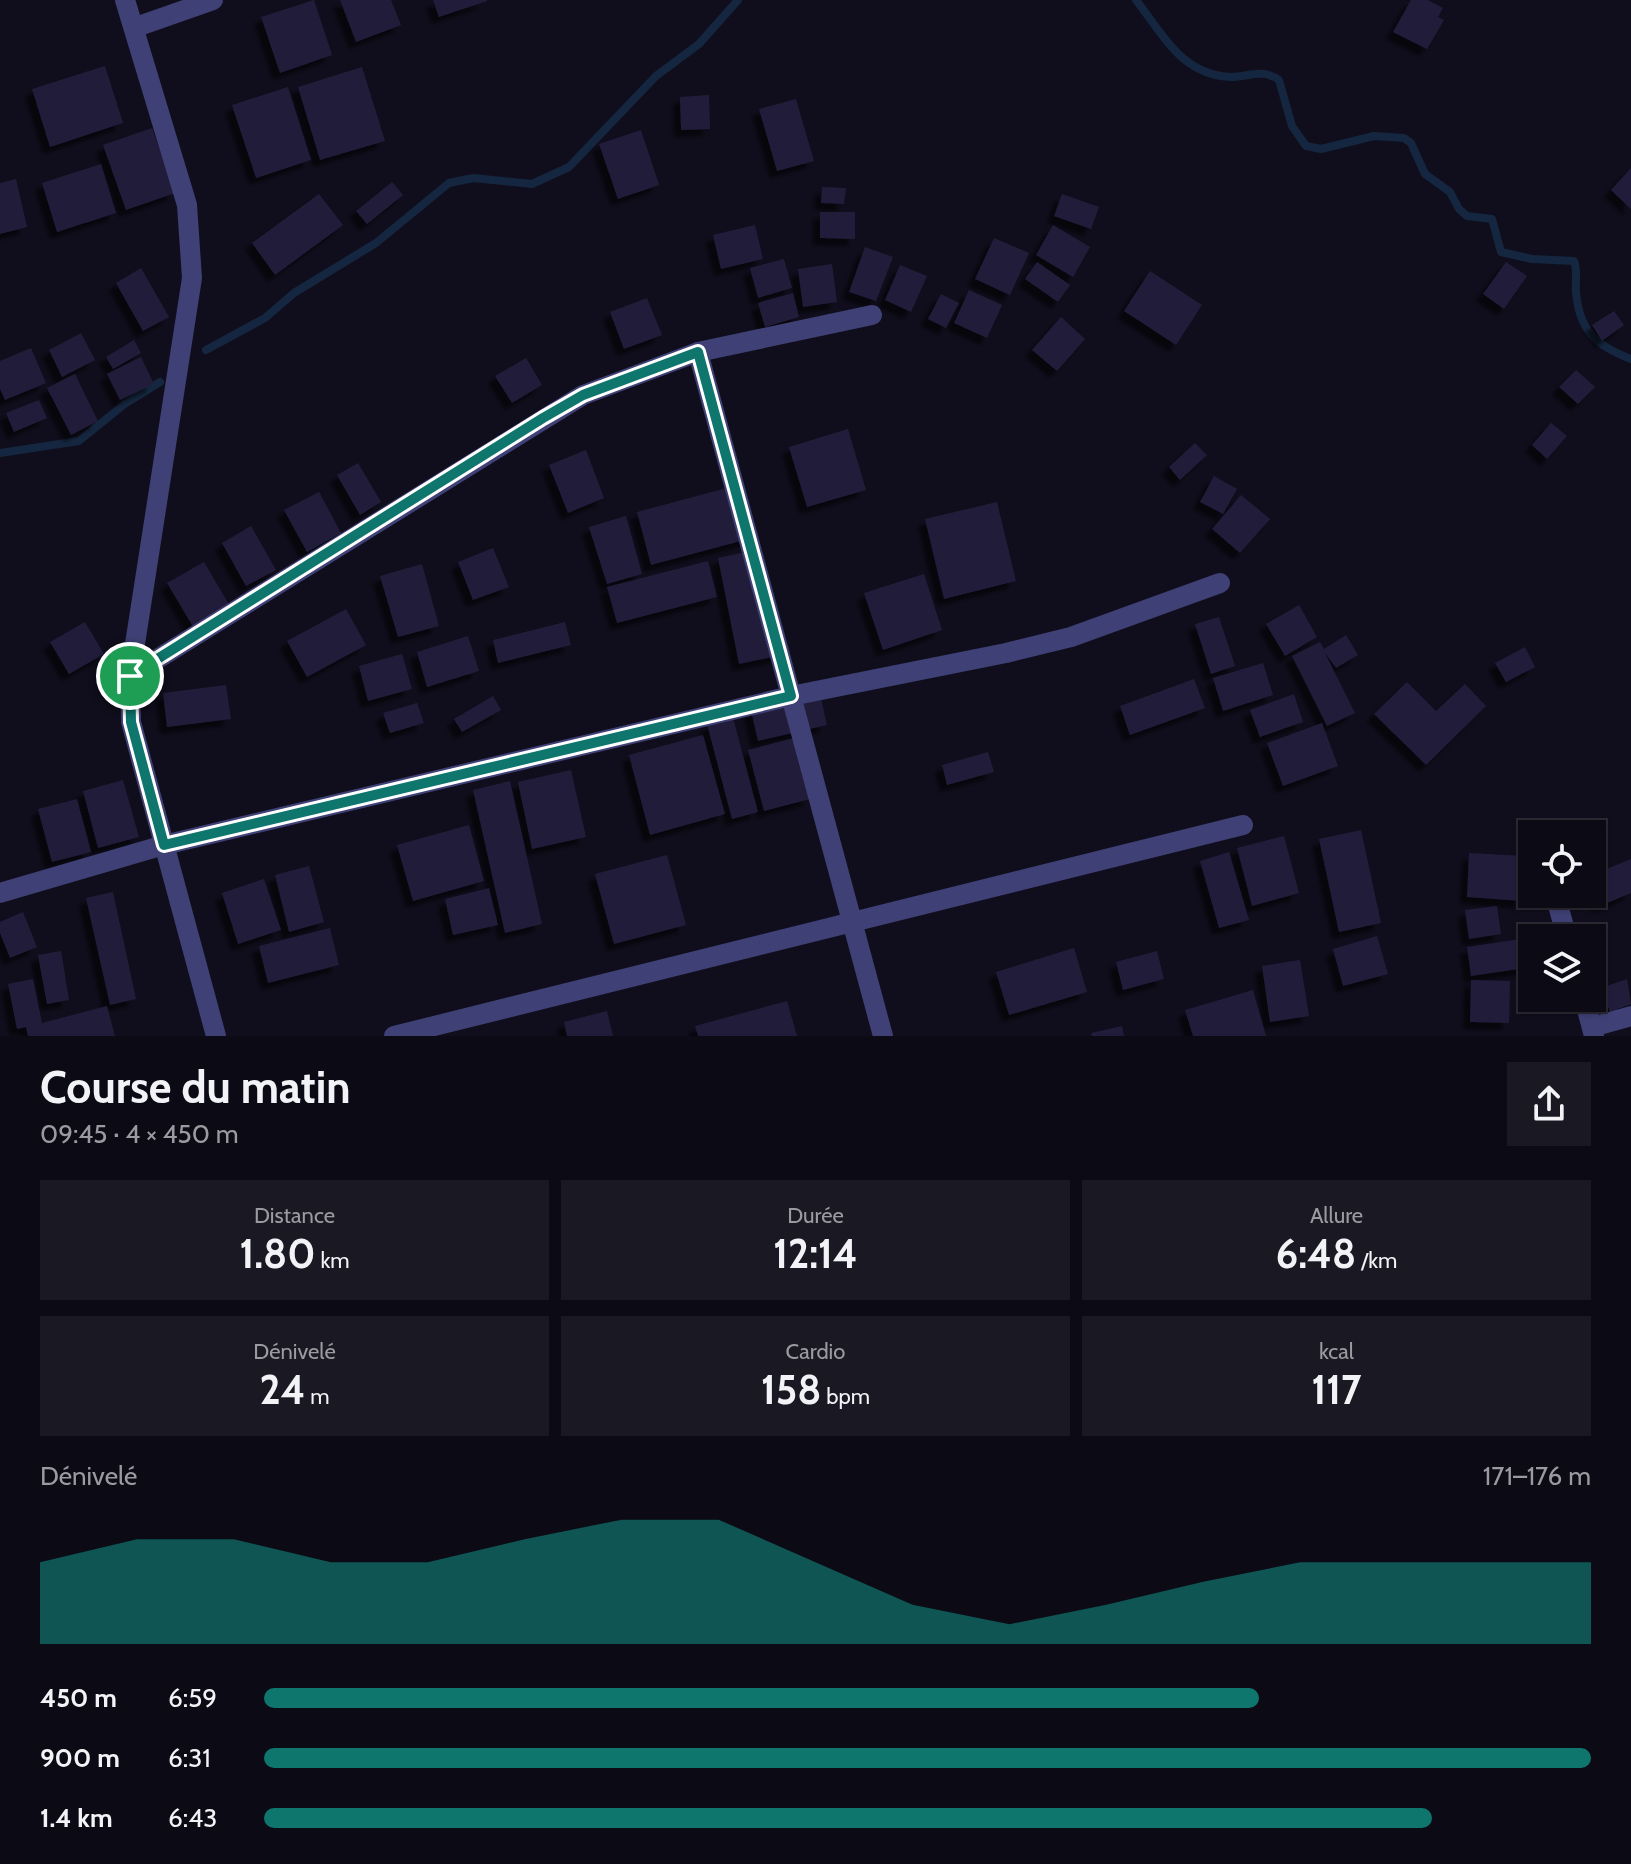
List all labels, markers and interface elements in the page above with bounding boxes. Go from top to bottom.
pin [96,642,164,710]
icon: arrive [108,654,152,698]
map controls [1518,820,1606,1012]
button: locate [1518,820,1606,908]
button: layers [1518,924,1606,1012]
text: Course du matin [40,1061,351,1114]
button: share [1507,1062,1591,1146]
text: 09:45 · 4 × 450 m [40,1118,238,1150]
text: Distance [254,1202,335,1229]
text: Durée [787,1202,844,1229]
text: Allure [1310,1202,1363,1229]
text: 1.80 [239,1229,315,1278]
text: 12:14 [773,1229,858,1278]
text: 6:48 [1276,1229,1356,1278]
text: km [315,1247,350,1274]
text: /km [1356,1247,1397,1274]
text: Dénivelé [253,1338,336,1365]
text: Cardio [786,1338,845,1365]
text: kcal [1319,1338,1354,1365]
text: 24 [259,1365,305,1414]
text: 158 [761,1365,821,1414]
text: 117 [1312,1365,1361,1414]
text: m [305,1383,330,1410]
text: bpm [821,1383,870,1410]
text: Dénivelé [40,1460,137,1492]
text: 171–176 m [1483,1460,1591,1492]
text: 450 m [40,1682,117,1714]
text: 6:59 [168,1682,217,1714]
text: 900 m [40,1742,120,1774]
text: 6:31 [168,1742,211,1774]
text: 1.4 km [40,1802,113,1834]
text: 6:43 [168,1802,217,1834]

